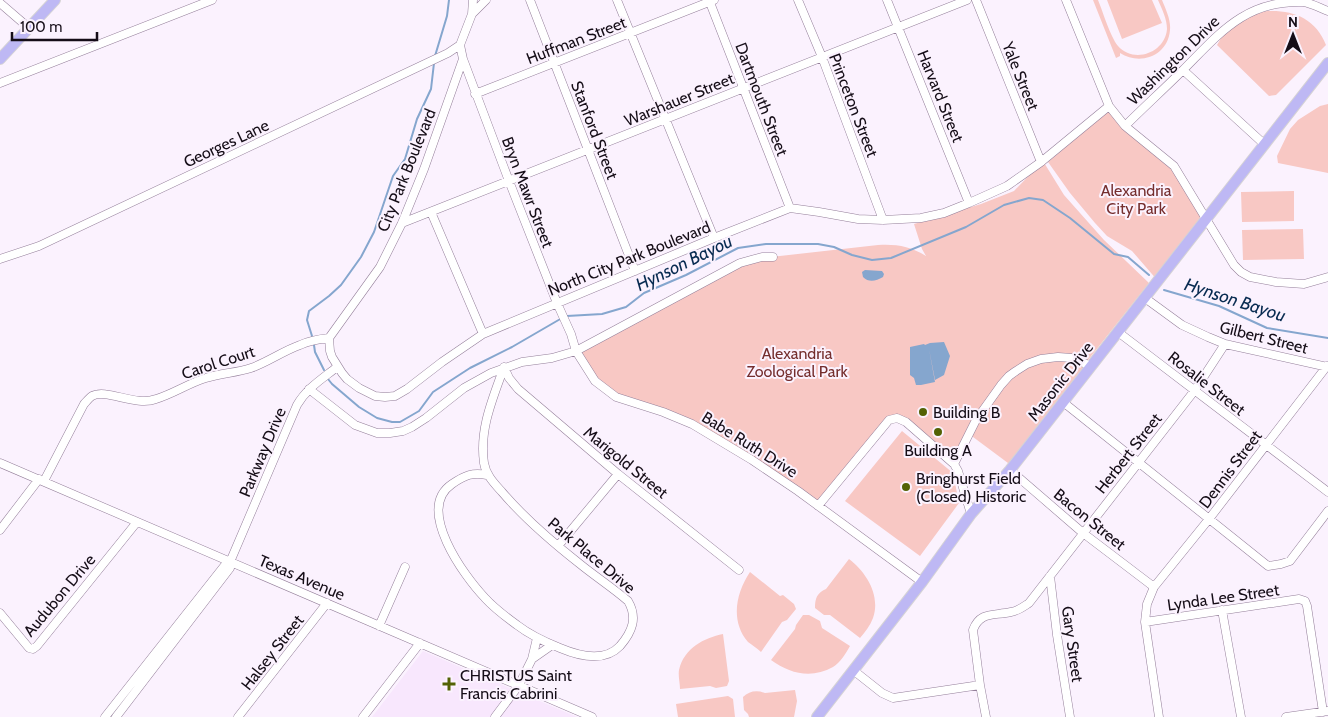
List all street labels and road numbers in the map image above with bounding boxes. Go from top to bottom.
street label: Huffman Street [524,12,629,68]
street label: Washington Drive [1123,12,1223,109]
street label: Yale Street [998,38,1043,114]
street label: Dartmouth Street [731,40,792,159]
street label: Harvard Street [913,47,968,146]
street label: Princeton Street [825,51,882,160]
street label: Warshauer Street [622,69,737,130]
street label: Stanford Street [567,78,622,182]
street label: City Park Boulevard [373,106,440,234]
street label: Georges Lane [181,115,272,171]
street label: Bryn Mawr Street [498,134,558,251]
street label: North City Park Boulevard [545,217,713,300]
street label: Gilbert Street [1218,317,1310,358]
street label: Masonic Drive [1024,338,1097,425]
street label: Carol Court [179,342,258,383]
street label: Rosalie Street [1164,347,1249,420]
street label: Parkway Drive [235,405,290,500]
street label: Babe Ruth Drive [698,407,801,481]
street label: Herbert Street [1091,409,1166,497]
street label: Marigold Street [580,423,672,503]
street label: Dennis Street [1195,426,1266,512]
street label: Bacon Street [1050,485,1130,554]
street label: Park Place Drive [544,513,639,597]
street label: Audubon Drive [20,550,99,640]
street label: Texas Avenue [256,551,348,604]
street label: Lynda Lee Street [1166,580,1281,615]
street label: Gary Street [1058,605,1087,684]
street label: Halsey Street [237,610,308,694]

